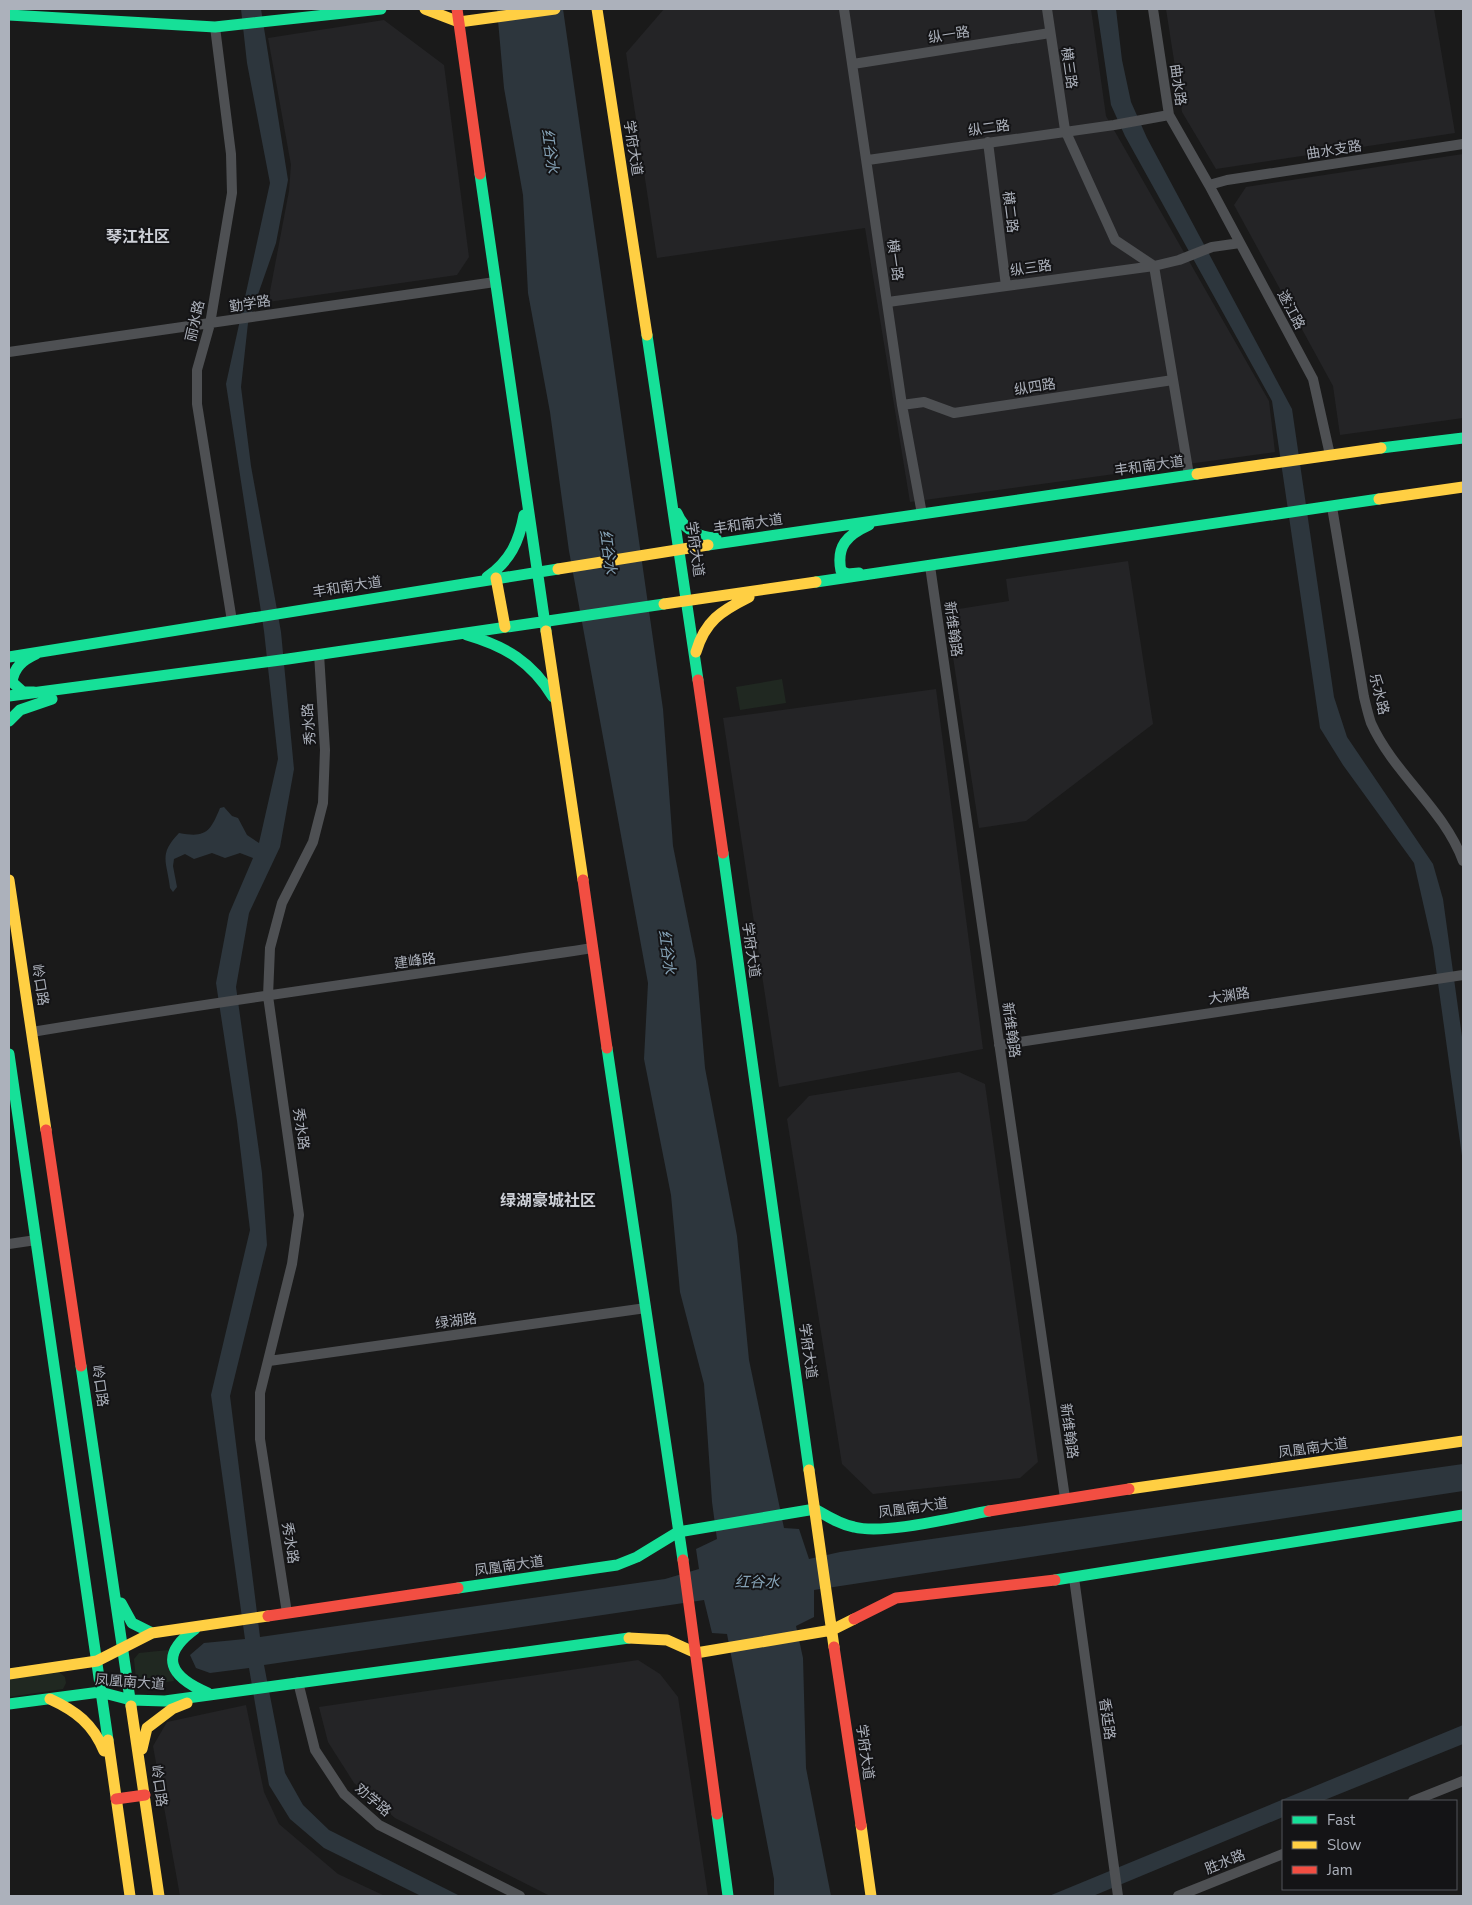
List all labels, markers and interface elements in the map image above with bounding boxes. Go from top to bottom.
street label: 纵一路 [927,22,971,48]
street label: 横三路 [1057,46,1081,90]
street label: 曲水路 [1166,63,1190,107]
street label: 纵二路 [967,116,1011,140]
street label: 学府大道 [619,119,647,177]
water label: 红谷水 [537,127,563,176]
street label: 曲水支路 [1305,136,1363,164]
street label: 横二路 [998,190,1022,234]
district label: 琴江社区 [106,226,170,248]
street label: 横一路 [883,238,907,282]
street label: 纵三路 [1009,256,1053,280]
street label: 遂江路 [1273,287,1309,333]
street label: 勤学路 [228,291,272,317]
street label: 丽水路 [181,298,209,344]
street label: 纵四路 [1013,374,1057,400]
street label: 丰和南大道 [1113,452,1185,480]
street label: 丰和南大道 [712,510,784,538]
street label: 学府大道 [682,520,708,578]
water label: 红谷水 [595,528,621,577]
street label: 丰和南大道 [311,572,383,602]
street label: 新维翰路 [940,600,966,658]
street label: 乐水路 [1365,671,1393,717]
street label: 秀水路 [298,702,320,746]
street label: 学府大道 [738,921,764,979]
water label: 红谷水 [654,928,680,977]
street label: 建峰路 [393,949,437,973]
street label: 岭口路 [27,963,53,1007]
street label: 大渊路 [1207,983,1251,1009]
street label: 新维翰路 [998,1001,1024,1059]
street label: 秀水路 [289,1107,313,1151]
district label: 绿湖豪城社区 [500,1190,596,1212]
street label: 绿湖路 [434,1309,478,1333]
street label: 学府大道 [795,1322,821,1380]
street label: 岭口路 [88,1364,112,1408]
street label: 新维翰路 [1056,1402,1082,1460]
street label: 凤凰南大道 [1277,1434,1349,1462]
street label: 凤凰南大道 [877,1494,949,1522]
street label: 秀水路 [277,1521,303,1565]
street label: 凤凰南大道 [473,1552,545,1580]
water label: 红谷水 [734,1572,780,1592]
street label: 凤凰南大道 [94,1670,166,1694]
street label: 香廷路 [1095,1697,1119,1741]
street label: 学府大道 [852,1723,878,1781]
street label: 岭口路 [147,1764,171,1808]
street label: 劝学路 [351,1779,395,1821]
legend [1282,1800,1457,1890]
text: Fast [1327,1810,1356,1830]
text: Slow [1327,1835,1362,1855]
street label: 胜水路 [1202,1845,1248,1879]
text: Jam [1326,1860,1353,1880]

